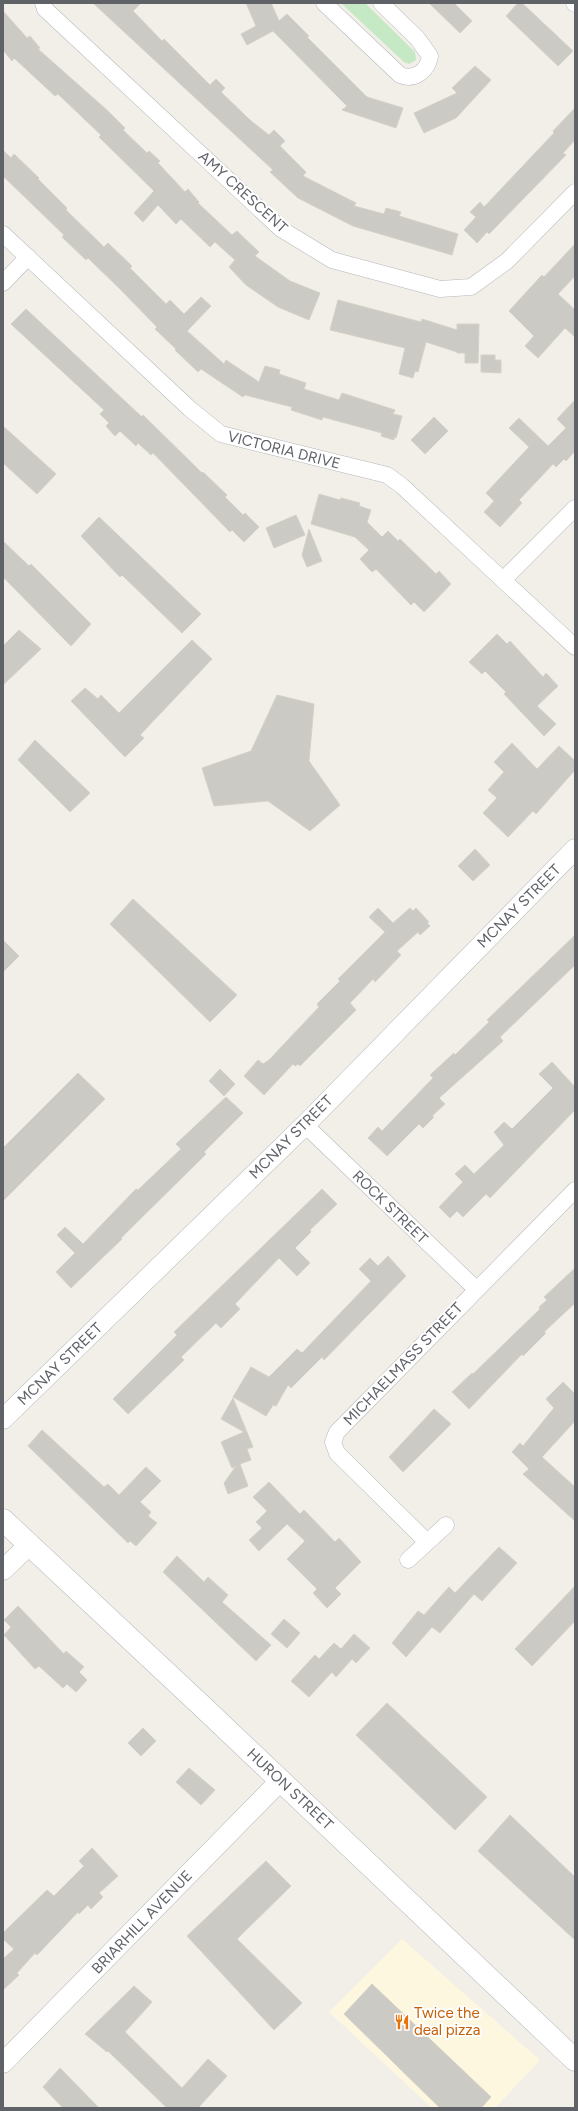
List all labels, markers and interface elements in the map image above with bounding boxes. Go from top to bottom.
street label: AMY CRESCENT [195,147,292,237]
street label: VICTORIA DRIVE [226,427,342,473]
street label: MCNAY STREET [473,860,565,952]
street label: MCNAY STREET [245,1091,337,1183]
street label: ROCK STREET [349,1167,432,1248]
street label: MICHAELMASS STREET [340,1298,467,1429]
street label: MCNAY STREET [14,1319,107,1409]
street label: HURON STREET [243,1745,337,1834]
street label: BRIARHILL AVENUE [88,1867,196,1977]
place label: Twice the deal pizza [414,2004,480,2039]
restaurant icon: Twice the deal pizza [393,2013,411,2031]

